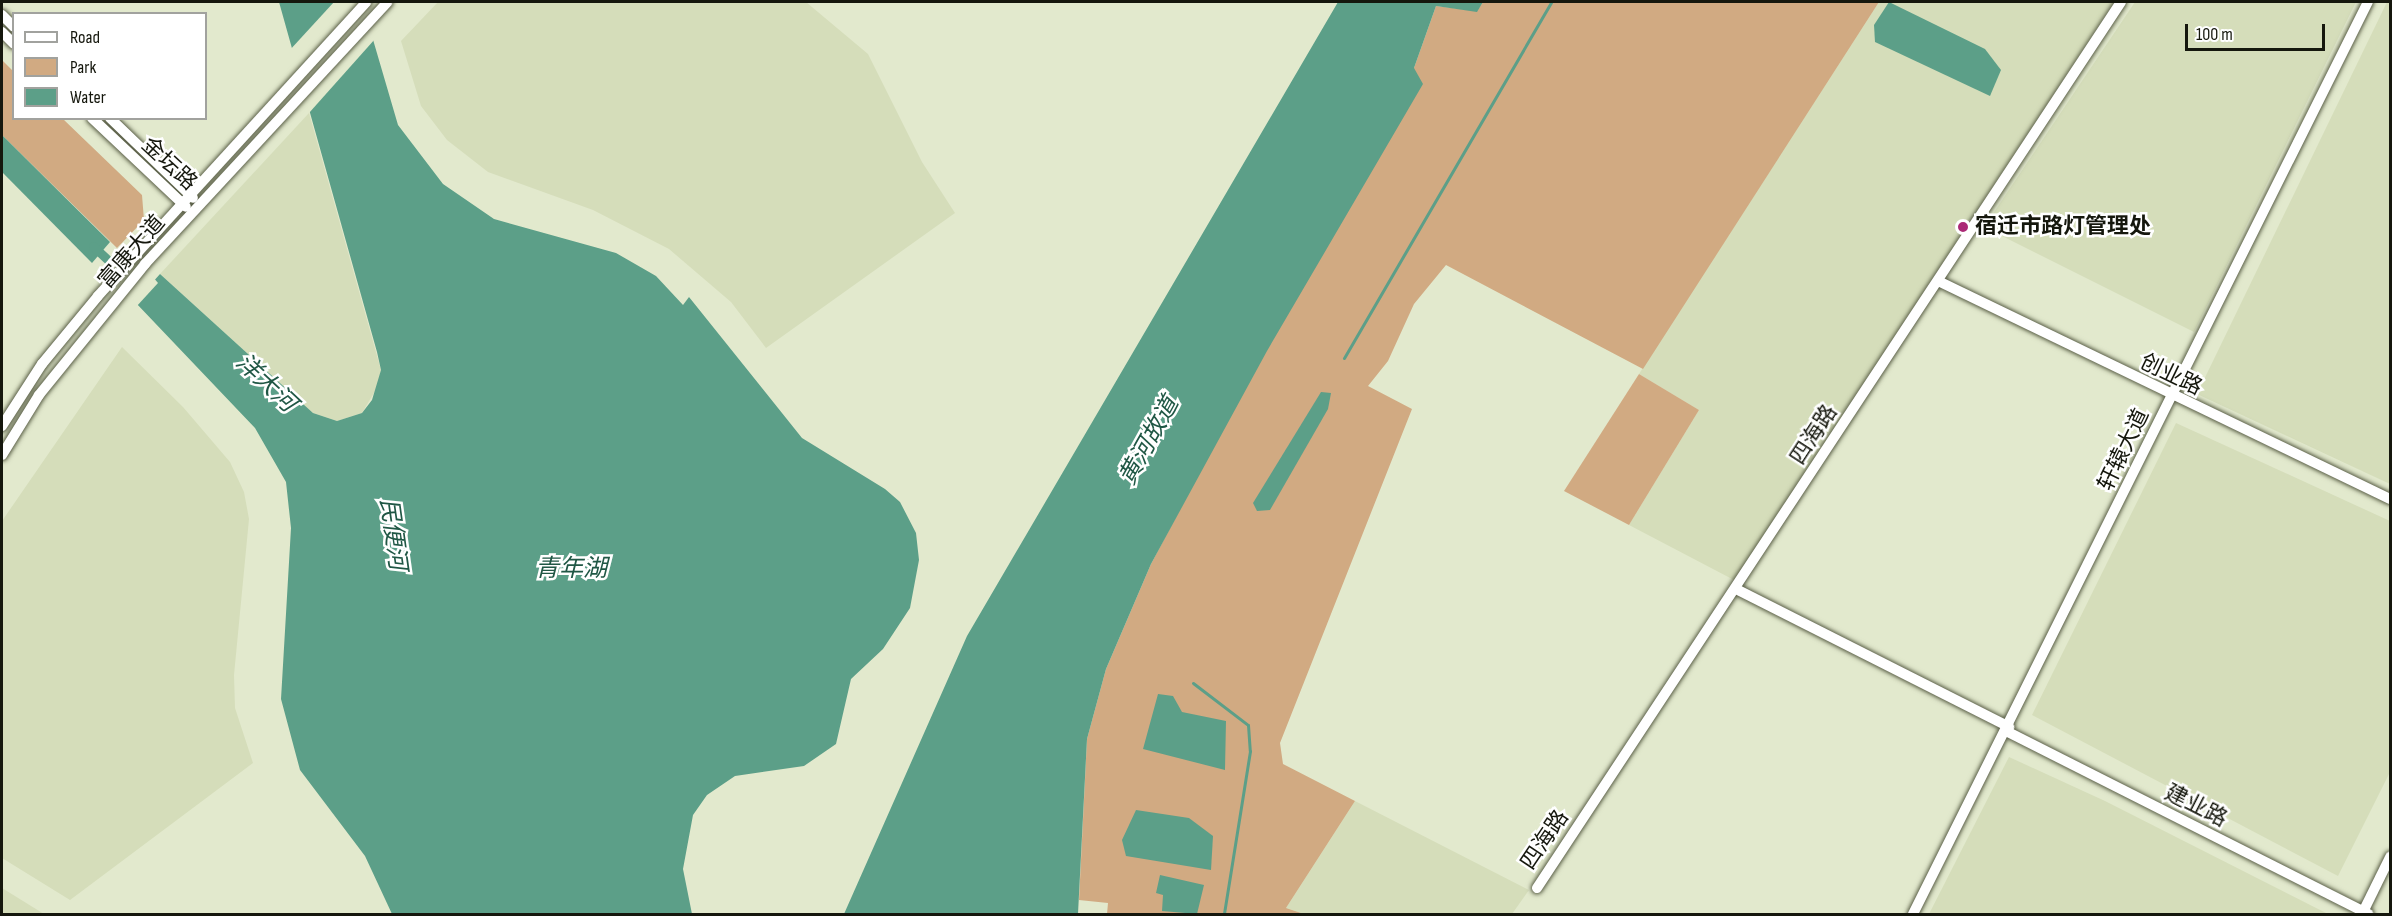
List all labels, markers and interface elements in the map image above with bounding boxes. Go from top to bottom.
legend [12,12,207,120]
scale bar [2188,12,2328,50]
text: 100 m [2196,24,2233,45]
text: Road [70,27,100,48]
text: Park [70,57,96,78]
text: Water [70,87,106,108]
street label: 金坛路 [136,132,202,196]
street label: 富康大道 [93,210,171,294]
place label: 宿迁市路灯管理处 [1975,214,2151,240]
marker: 宿迁市路灯管理处 [1956,220,1970,234]
water label: 洋大河 [230,348,302,418]
street label: 创业路 [2136,349,2206,401]
water label: 黄河故道 [1113,392,1185,490]
street label: 四海路 [1785,400,1843,470]
street label: 轩辕大道 [2093,405,2155,495]
water label: 民便河 [374,496,412,572]
water label: 青年湖 [535,555,607,583]
street label: 建业路 [2161,779,2231,833]
street label: 四海路 [1516,805,1574,875]

